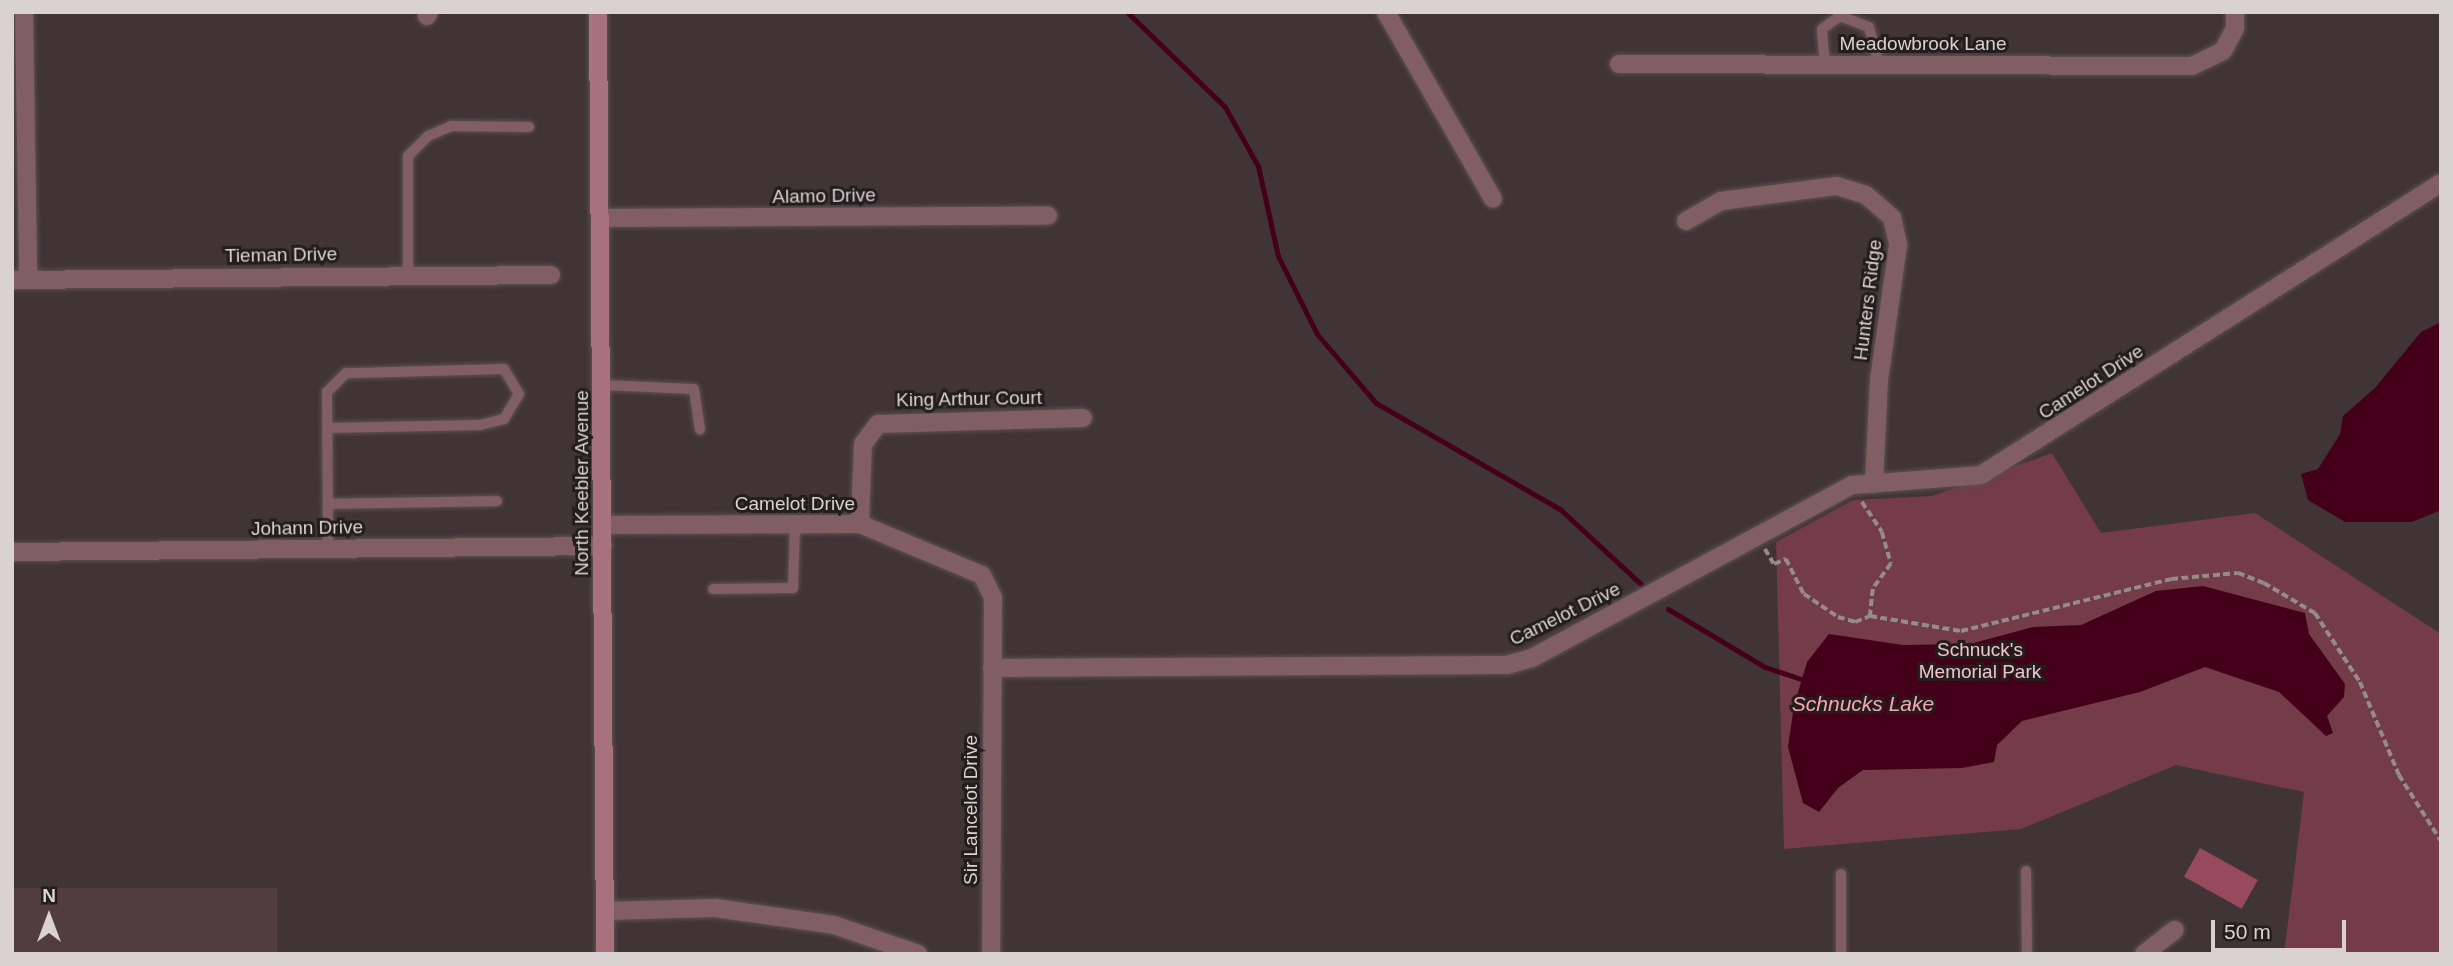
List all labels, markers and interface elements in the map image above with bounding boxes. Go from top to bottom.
street label: Meadowbrook Lane [1840,33,2006,55]
street label: Alamo Drive [772,184,876,208]
street label: Hunters Ridge [1849,238,1887,362]
street label: Tieman Drive [225,243,337,267]
street label: Camelot Drive [2034,340,2148,424]
street label: King Arthur Court [895,386,1043,412]
street label: North Keebler Avenue [571,390,593,576]
street label: Camelot Drive [735,493,855,515]
street label: Johann Drive [251,516,363,540]
street label: Camelot Drive [1506,577,1624,651]
park label: Schnuck's Memorial Park [1919,639,2041,683]
water label: Schnucks Lake [1792,691,1934,717]
street label: Sir Lancelot Drive [960,735,982,885]
north arrow [14,882,84,952]
text: N [42,885,56,906]
scale bar [2215,906,2350,950]
text: 50 m [2224,920,2271,943]

